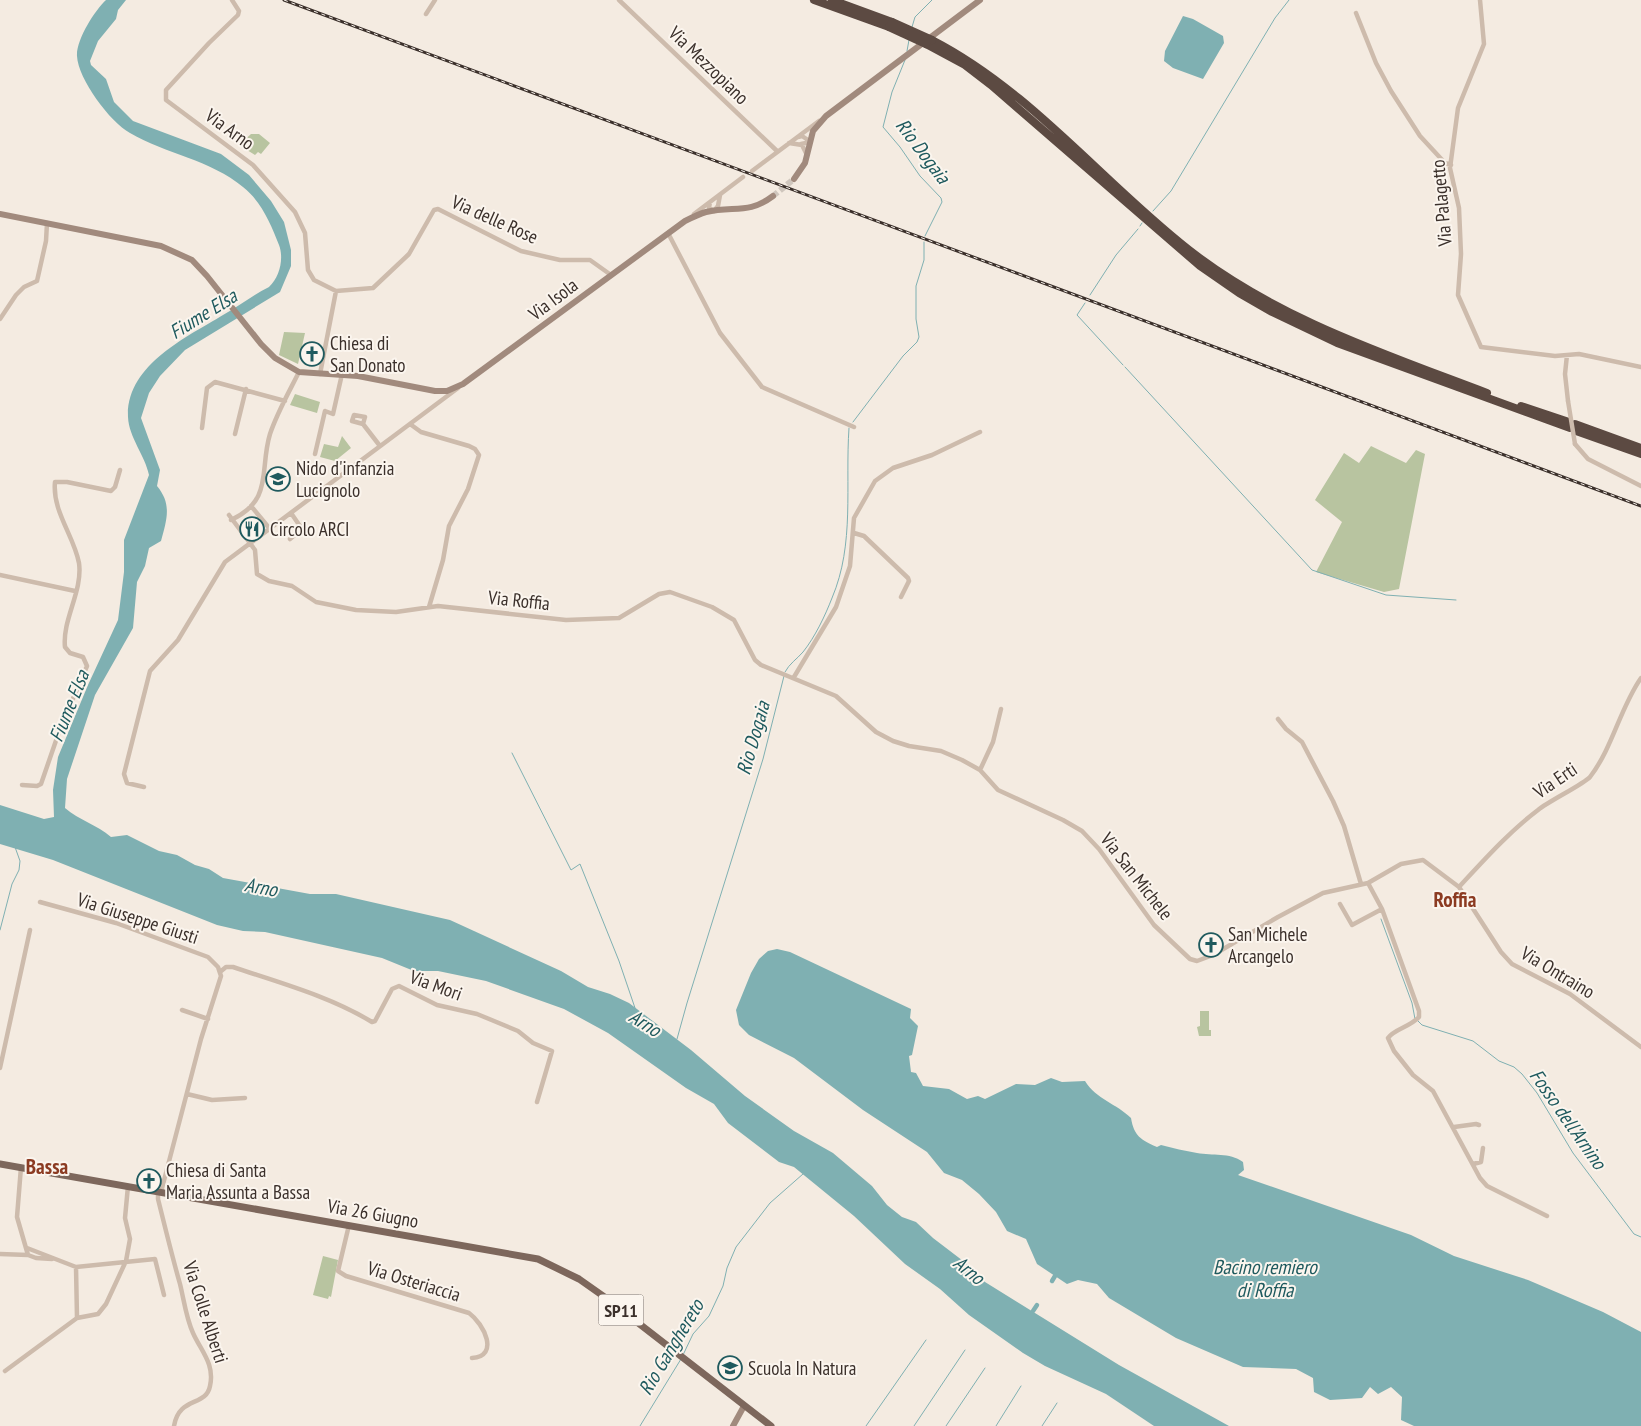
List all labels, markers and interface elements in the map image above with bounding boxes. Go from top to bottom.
street label: Via Mezzopiano [663,20,754,109]
street label: Via Arno [200,103,259,155]
water label: Rio Dogaia [890,113,957,190]
street label: Via Palagetto [1425,159,1457,248]
street label: Via delle Rose [447,189,542,249]
street label: Via Isola [523,273,582,326]
water label: Fiume Elsa [164,283,242,345]
place label: Chiesa di San Donato [330,331,406,377]
church icon: Chiesa di San Donato [299,341,325,367]
place label: Nido d'infanzia Lucignolo [296,456,394,502]
school or university icon: Nido d'infanzia Lucignolo [265,466,291,492]
restaurant icon: Circolo ARCI [239,516,265,542]
place label: Circolo ARCI [270,517,350,541]
street label: Via Roffia [486,585,551,615]
water label: Fiume Elsa [43,666,95,746]
water label: Rio Dogaia [730,697,776,778]
street label: Via Erti [1528,757,1581,804]
street label: Via San Michele [1095,827,1179,925]
water label: Arno [243,871,281,903]
district label: Roffia [1434,886,1477,913]
street label: Via Giuseppe Giusti [73,887,202,949]
place label: San Michele Arcangelo [1228,922,1308,968]
church icon: San Michele Arcangelo [1198,932,1224,958]
street label: Via Ontraino [1516,940,1599,1003]
street label: Via Mori [405,964,466,1006]
water label: Arno [624,1003,667,1043]
water label: Fosso dell'Arnino [1524,1064,1613,1175]
district label: Bassa [26,1153,68,1180]
place label: Chiesa di Santa Maria Assunta a Bassa [166,1158,310,1204]
church icon: Chiesa di Santa Maria Assunta a Bassa [136,1168,162,1194]
street label: Via 26 Giugno [325,1193,420,1233]
water label: Arno [948,1250,991,1291]
water label: Bacino remiero di Roffia [1213,1254,1318,1303]
street label: Via Osteriaccia [364,1255,464,1307]
street label: Via Colle Alberti [178,1257,234,1366]
water label: Rio Ganghereto [632,1293,710,1400]
road number: SP11 [598,1294,644,1326]
school or university icon: Scuola In Natura [717,1355,743,1381]
place label: Scuola In Natura [748,1356,856,1380]

